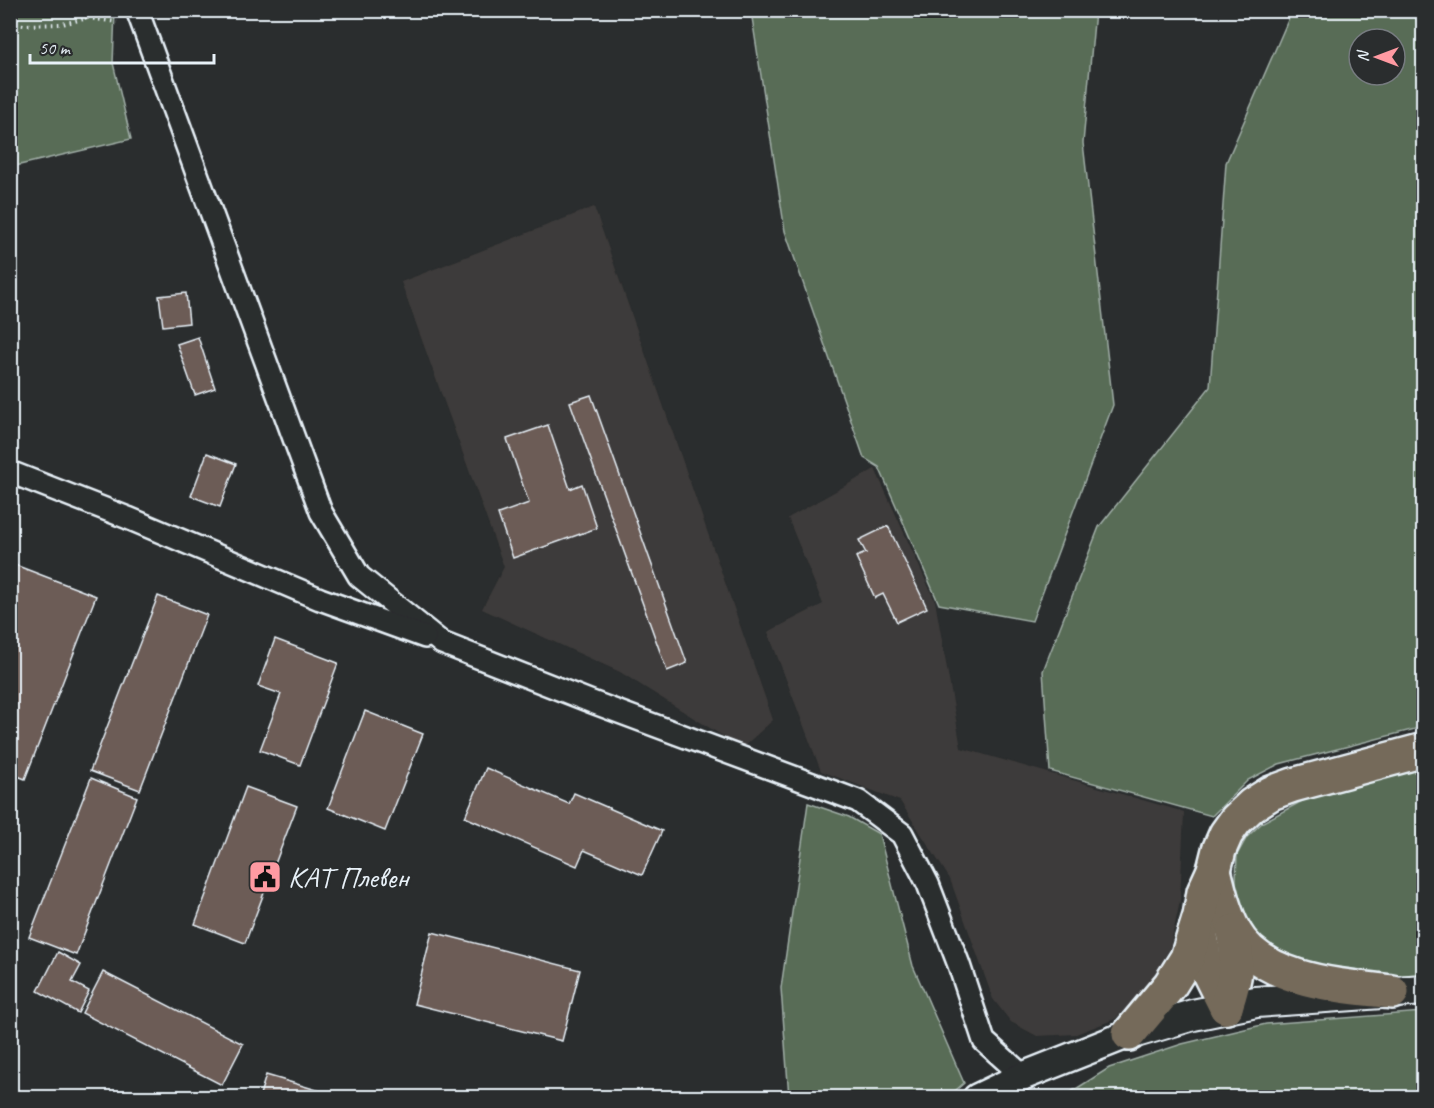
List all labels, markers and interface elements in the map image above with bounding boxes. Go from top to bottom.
scale bar [30,27,214,65]
north arrow [1347,27,1407,87]
text: 50 m [39,37,72,59]
text: N [1353,49,1373,62]
place label: КАТ Плевен [288,858,411,896]
public building icon: КАТ Плевен [247,859,283,895]

